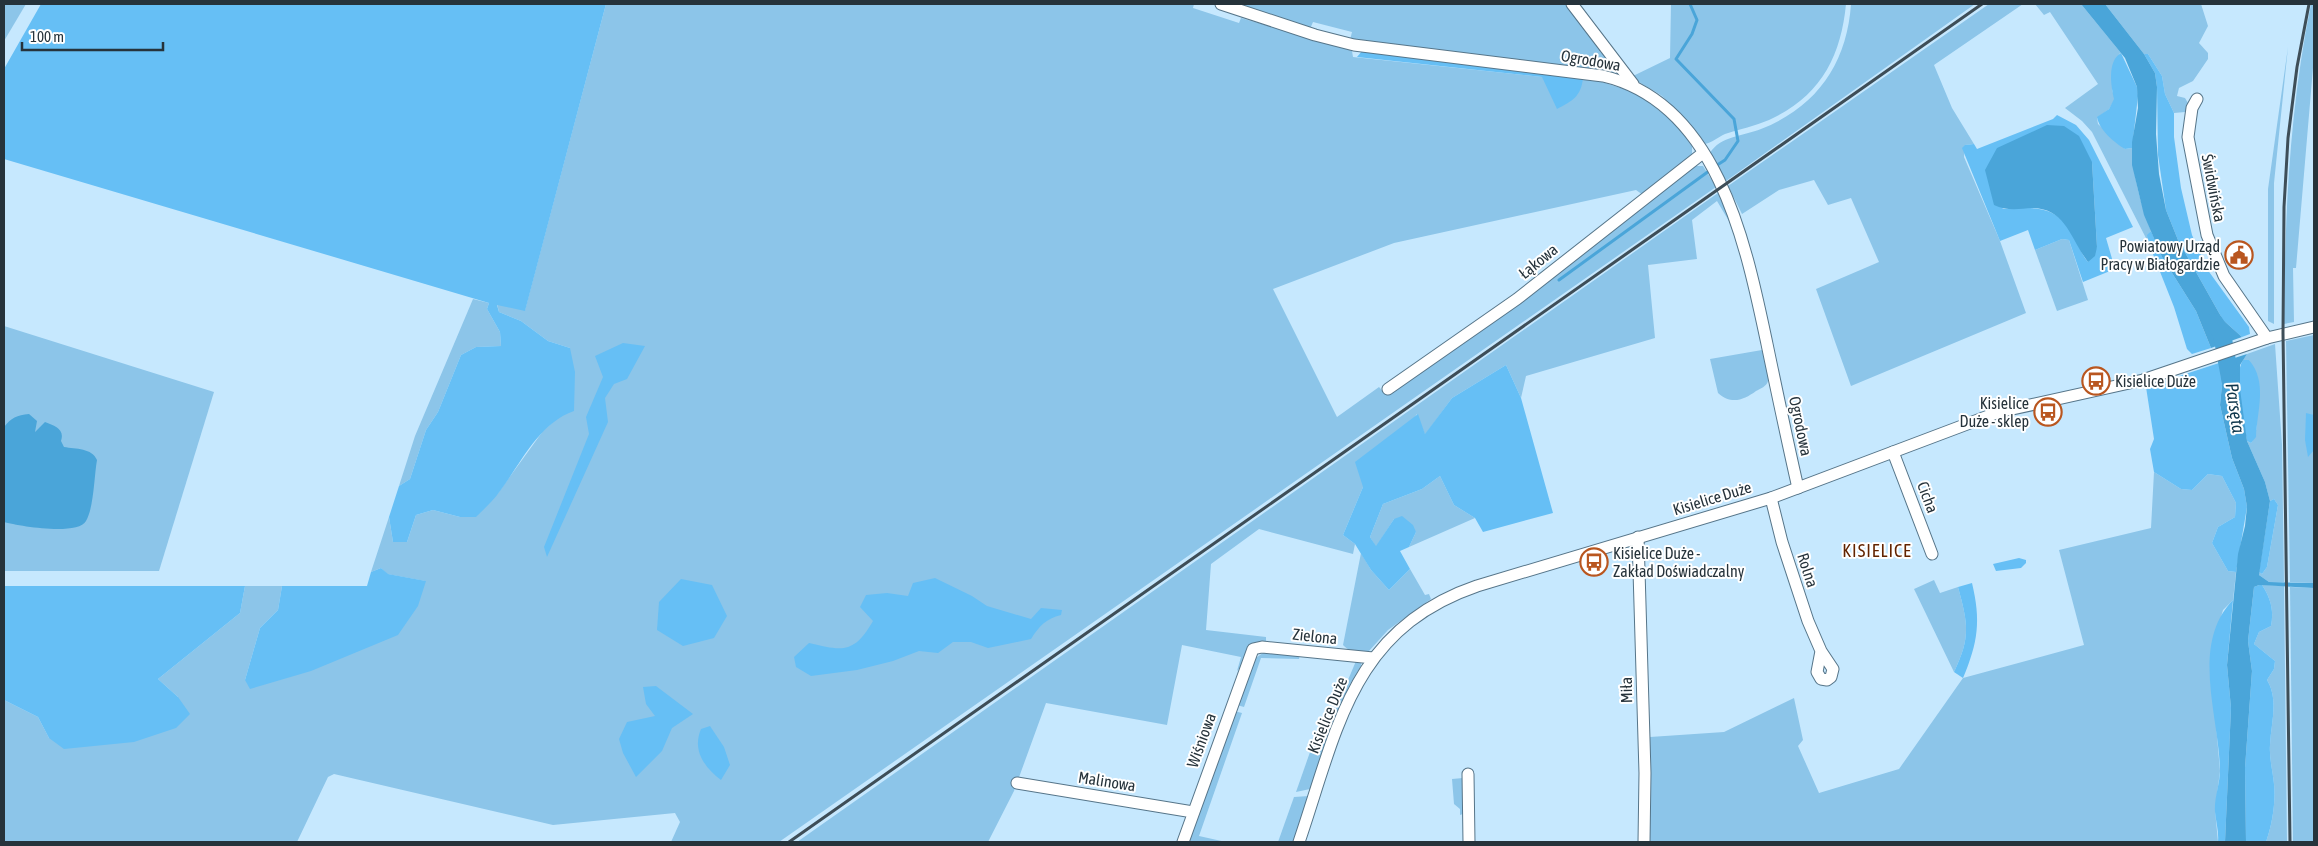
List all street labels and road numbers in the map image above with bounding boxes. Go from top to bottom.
street label: Ogrodowa [1560,46,1622,75]
street label: Świdwińska [2199,153,2229,223]
street label: Łąkowa [1515,240,1562,283]
street label: Ogrodowa [1785,395,1816,458]
street label: Kisielice Duże [1671,478,1753,518]
street label: Cicha [1914,479,1942,515]
street label: Rolna [1794,551,1822,589]
street label: Zielona [1292,625,1338,647]
street label: Kisielice Duże [1303,674,1351,756]
street label: Miła [1617,677,1635,703]
street label: Wiśniowa [1183,710,1219,770]
street label: Malinowa [1077,768,1137,794]

